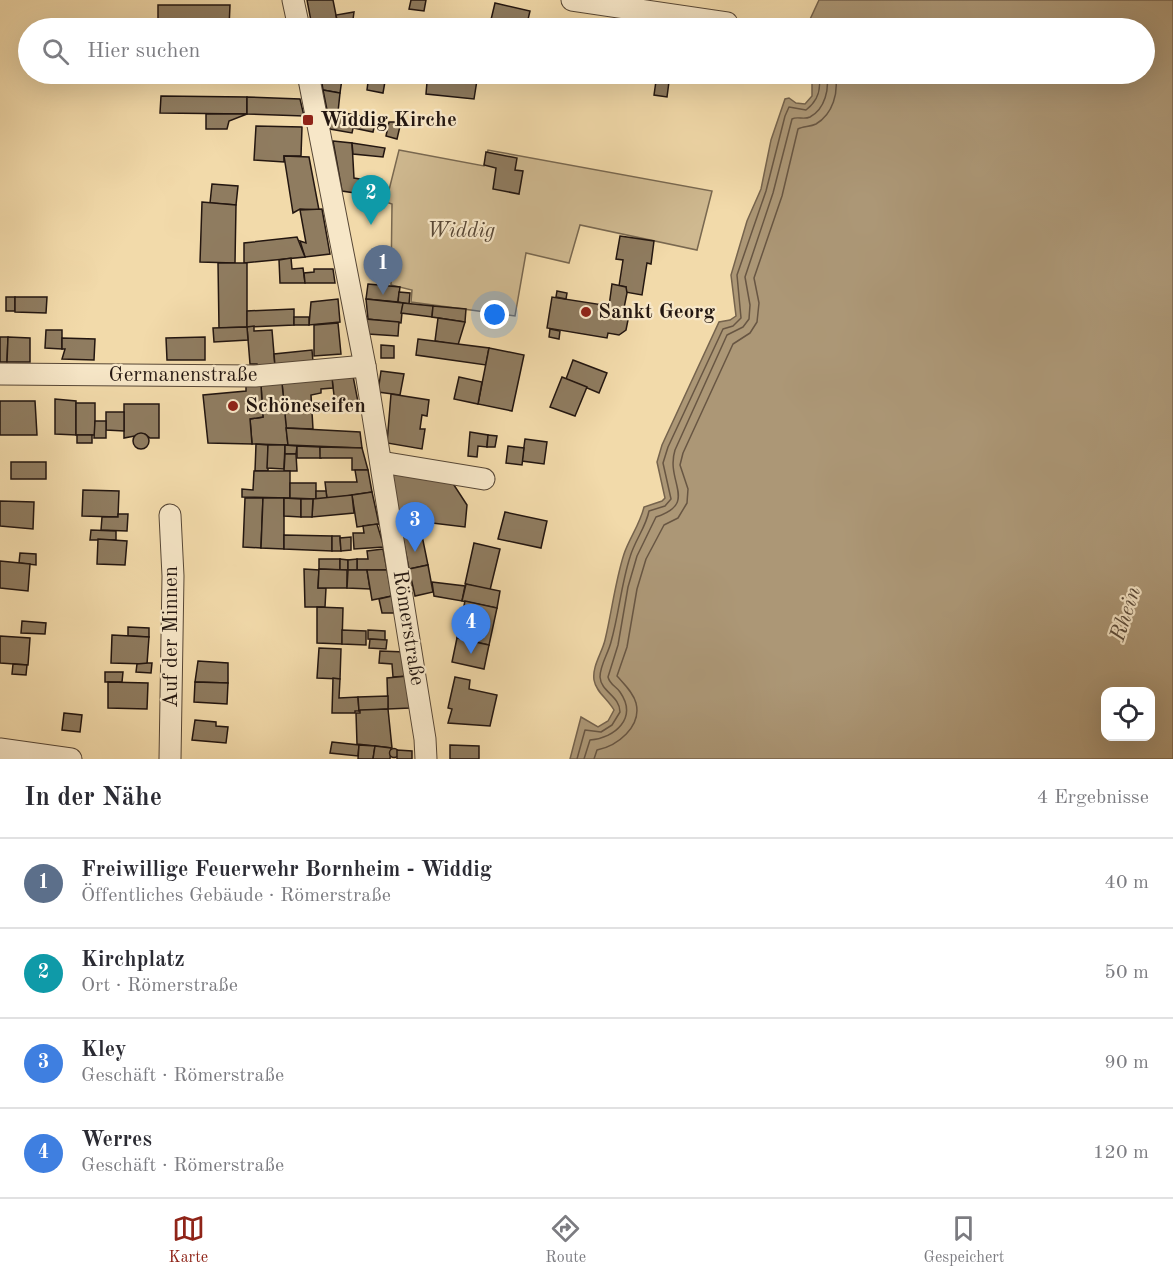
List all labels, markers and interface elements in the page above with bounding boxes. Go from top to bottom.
search box [18,18,1155,84]
icon: search [39,35,72,68]
text: Hier suchen [87,40,200,62]
place label: Widdig Kirche [320,110,457,131]
marker: Widdig Kirche [301,113,315,127]
pin: 2 [352,176,391,225]
park label: Widdig [427,221,495,242]
pin: 1 [364,246,403,295]
your location [480,300,509,329]
place label: Sankt Georg [598,302,715,323]
marker: Sankt Georg [579,305,593,319]
street label: Germanenstraße [109,365,257,386]
place label: Schöneseifen [245,396,366,417]
marker: Schöneseifen [226,399,240,413]
pin: 3 [396,502,434,552]
street label: Auf der Minnen [161,566,182,708]
street label: Römerstraße [389,569,427,687]
water label: Rhein [1107,584,1145,645]
pin: 4 [452,604,490,654]
map controls [1101,687,1155,741]
button: locate [1101,687,1155,741]
text: In der Nähe [24,785,162,811]
text: 4 Ergebnisse [1037,788,1149,808]
text: Freiwillige Feuerwehr Bornheim - Widdig [81,859,492,881]
text: 1 [38,873,49,893]
text: 40 m [1104,873,1149,893]
text: Öffentliches Gebäude · Römerstraße [81,886,391,906]
text: Kirchplatz [81,949,185,971]
text: 2 [38,963,49,983]
text: 50 m [1104,963,1149,983]
text: Ort · Römerstraße [81,976,238,996]
text: Kley [81,1039,127,1061]
text: 3 [38,1053,49,1073]
text: 90 m [1104,1053,1149,1073]
text: Geschäft · Römerstraße [81,1066,284,1086]
text: Werres [81,1129,152,1151]
text: 4 [38,1143,49,1163]
text: 120 m [1093,1143,1149,1163]
text: Geschäft · Römerstraße [81,1156,284,1176]
tab: Karte [169,1212,208,1268]
tab: Route [545,1212,586,1268]
tab: Gespeichert [923,1212,1004,1268]

